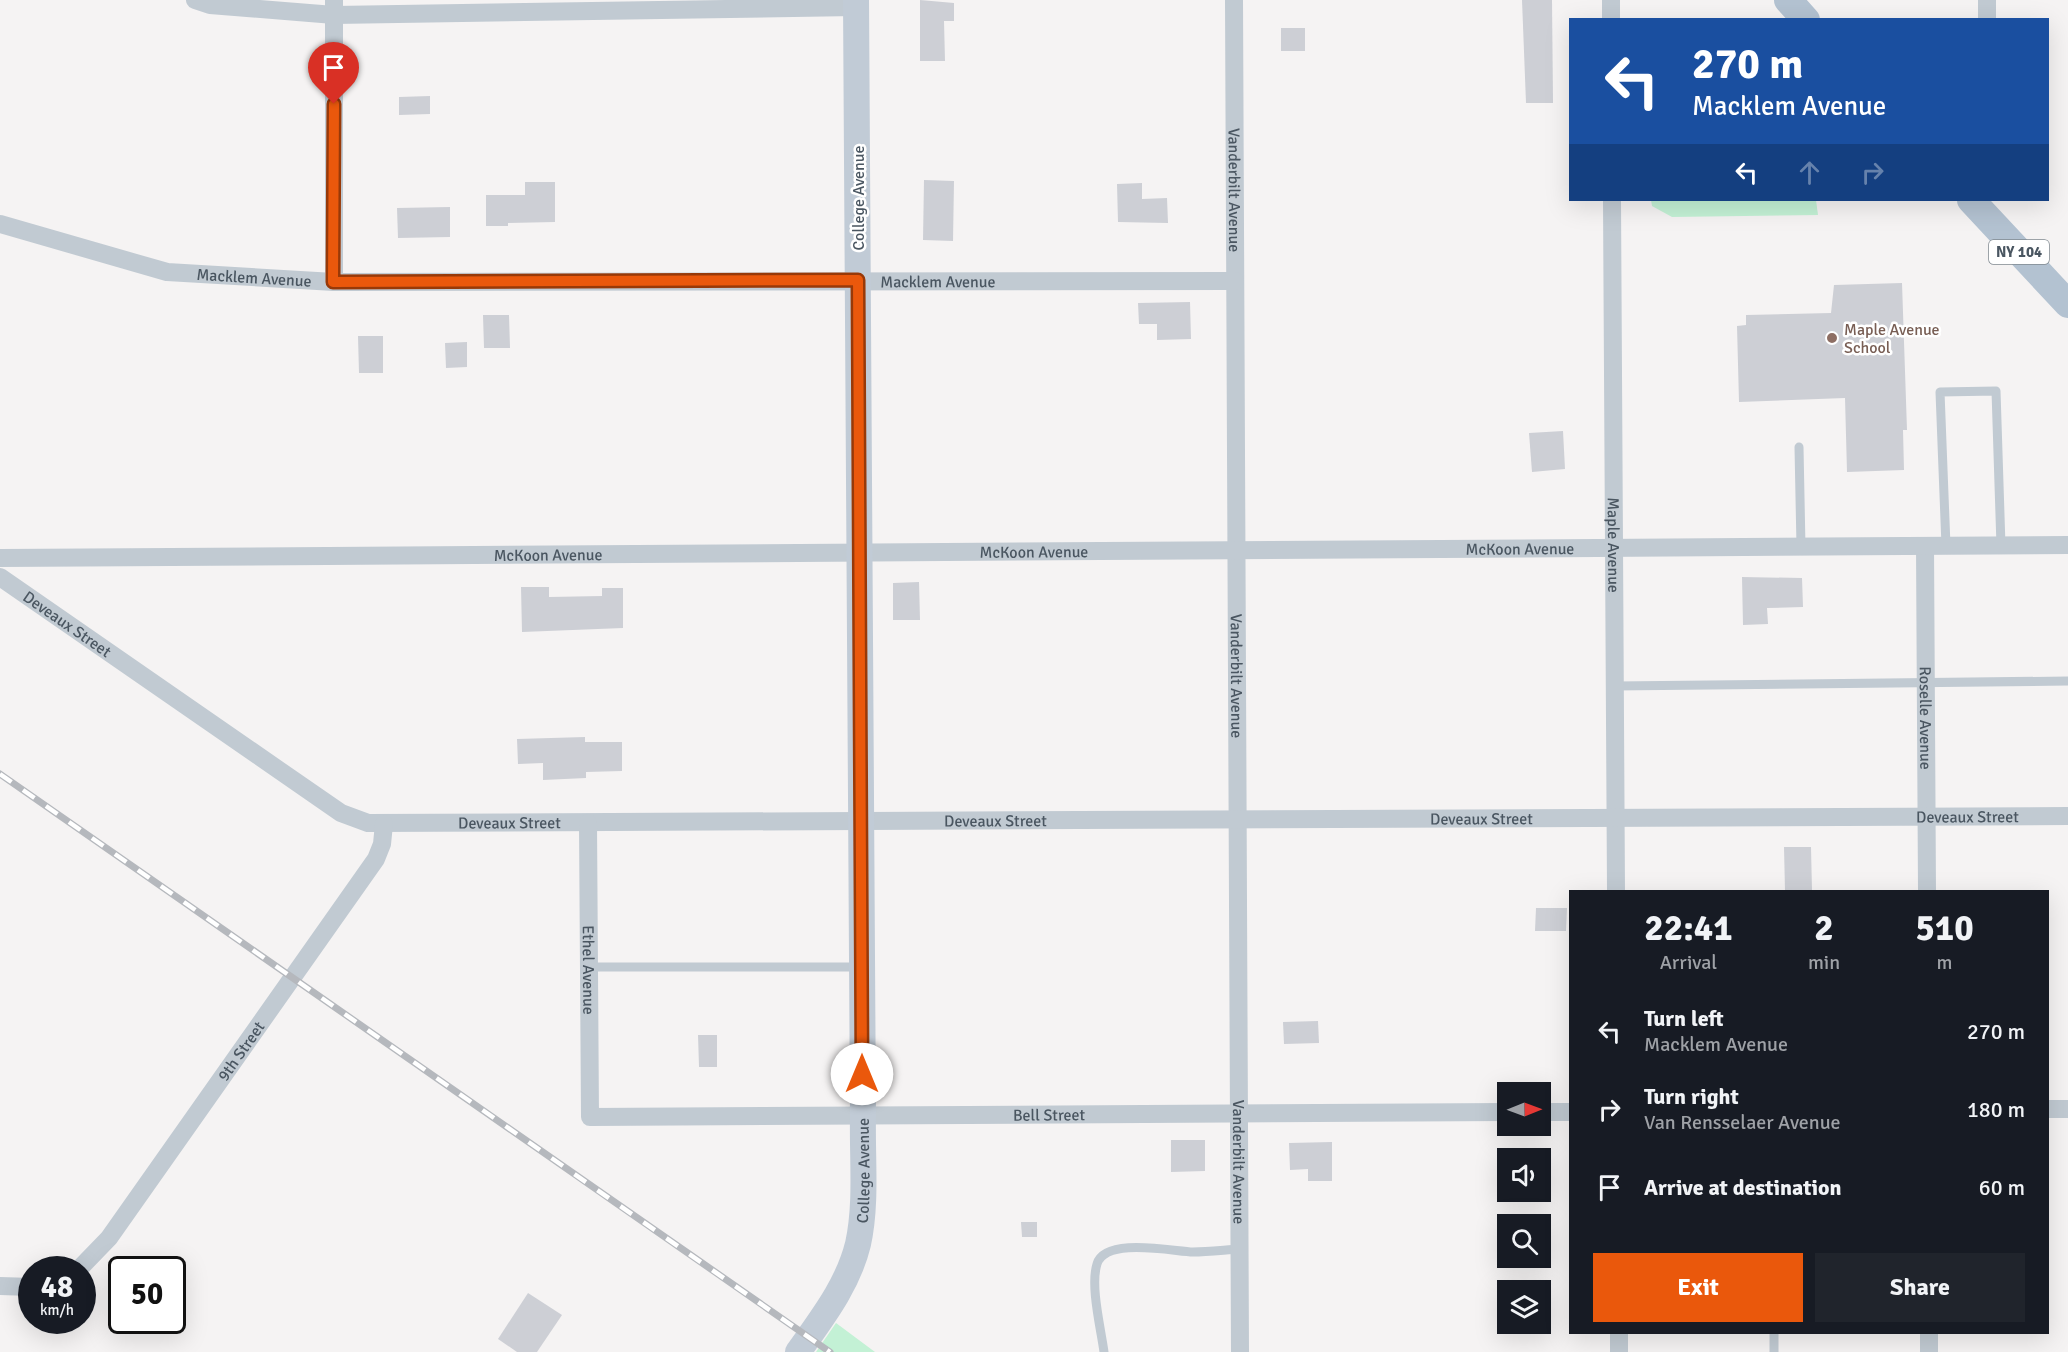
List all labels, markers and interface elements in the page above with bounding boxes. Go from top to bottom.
text: 270 m [1692,39,1803,90]
pin [308,42,359,104]
icon: left [1593,42,1671,120]
icon: arrive [317,51,350,84]
text: Macklem Avenue [1692,90,1886,123]
street label: Vanderbilt Avenue [1224,128,1244,252]
street label: College Avenue [849,146,869,250]
icon: left [1730,156,1763,189]
icon: ahead [1793,156,1826,189]
icon: right [1856,156,1889,189]
road number: NY 104 [1989,240,2049,264]
street label: Macklem Avenue [196,265,312,292]
street label: Macklem Avenue [880,272,996,292]
place label: Maple Avenue School [1844,320,1940,358]
marker: Maple Avenue School [1825,331,1839,345]
street label: Maple Avenue [1603,497,1623,593]
street label: McKoon Avenue [1466,539,1574,560]
street label: McKoon Avenue [980,542,1088,563]
street label: McKoon Avenue [494,545,602,566]
street label: Deveaux Street [19,587,115,662]
street label: Vanderbilt Avenue [1226,614,1246,738]
street label: Roselle Avenue [1915,666,1935,770]
street label: Deveaux Street [1916,807,2019,828]
street label: Deveaux Street [1430,809,1533,830]
street label: Deveaux Street [944,811,1047,832]
street label: Deveaux Street [458,813,561,834]
text: 22:41 [1644,906,1733,951]
text: 2 [1814,906,1834,951]
text: 510 [1915,906,1974,951]
street label: Ethel Avenue [578,925,598,1015]
text: Arrival [1660,950,1717,975]
text: min [1808,950,1840,975]
text: m [1937,950,1953,975]
text: Turn left [1644,1005,1724,1032]
icon: left [1593,1015,1626,1048]
street label: 9th Street [214,1018,270,1085]
text: 270 m [1967,1018,2025,1045]
text: Macklem Avenue [1644,1032,1788,1057]
position arrow [830,1042,894,1106]
north arrow [1497,1082,1551,1136]
map controls [1497,1082,1551,1334]
text: Turn right [1644,1083,1739,1110]
icon: right [1593,1093,1626,1126]
text: 180 m [1967,1096,2025,1123]
street label: Vanderbilt Avenue [1228,1100,1248,1224]
street label: Bell Street [1013,1105,1086,1126]
text: Van Rensselaer Avenue [1644,1110,1841,1135]
street label: College Avenue [853,1118,875,1224]
button: sound [1497,1148,1551,1202]
icon: arrive [1593,1171,1626,1204]
text: Arrive at destination [1644,1174,1841,1201]
text: 60 m [1979,1174,2025,1201]
button: search [1497,1214,1551,1268]
button: Exit [1593,1253,1803,1322]
button: Share [1815,1253,2025,1322]
speed limit sign: 50 [108,1256,186,1334]
text: 48 [41,1269,73,1306]
button: layers [1497,1280,1551,1334]
text: km/h [40,1301,74,1319]

